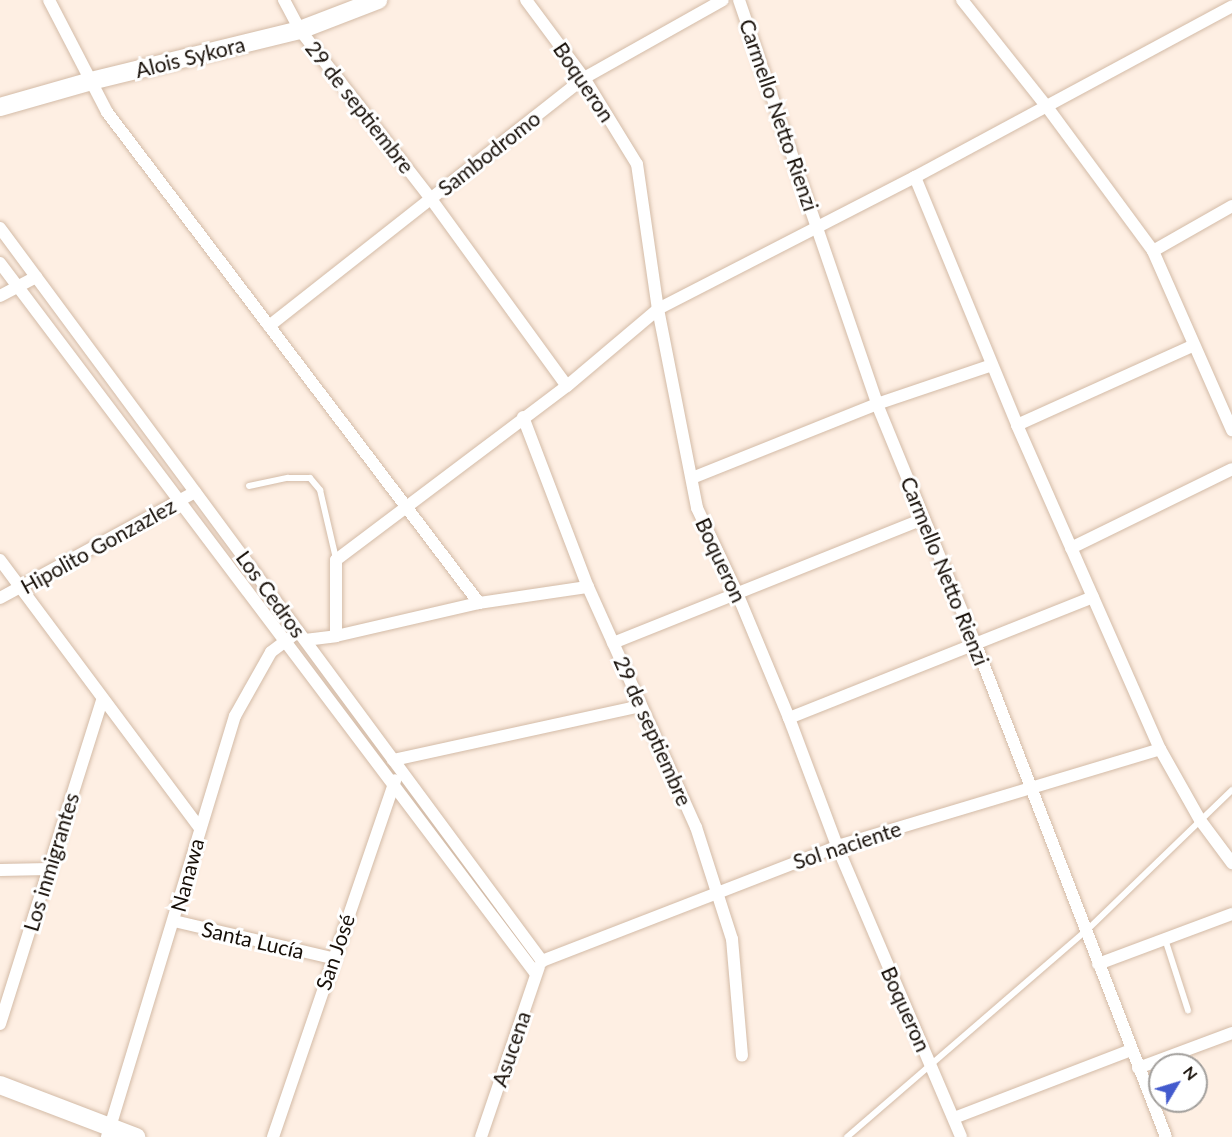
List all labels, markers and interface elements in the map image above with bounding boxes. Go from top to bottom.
street label: Carmello Netto Rienzi [734,16,824,214]
street label: Alois Sykora [133,31,247,83]
street label: 29 de septiembre [300,36,420,178]
street label: Boqueron [548,37,620,127]
street label: Sambodromo [433,105,545,201]
street label: Carmello Netto Rienzi [896,473,994,669]
street label: Hipolito Gonzazlez [16,493,180,599]
street label: Boqueron [690,514,752,606]
street label: Los Cedros [231,546,311,642]
street label: 29 de septiembre [609,652,697,810]
street label: Los inmigrantes [18,790,84,934]
street label: Sol naciente [790,816,904,874]
street label: Nanawa [165,835,209,915]
street label: San José [310,910,360,994]
street label: Santa Lucía [200,916,306,964]
street label: Boqueron [876,962,936,1056]
street label: Asucena [486,1008,536,1090]
north arrow [1148,1053,1208,1113]
text: N [1180,1062,1202,1084]

